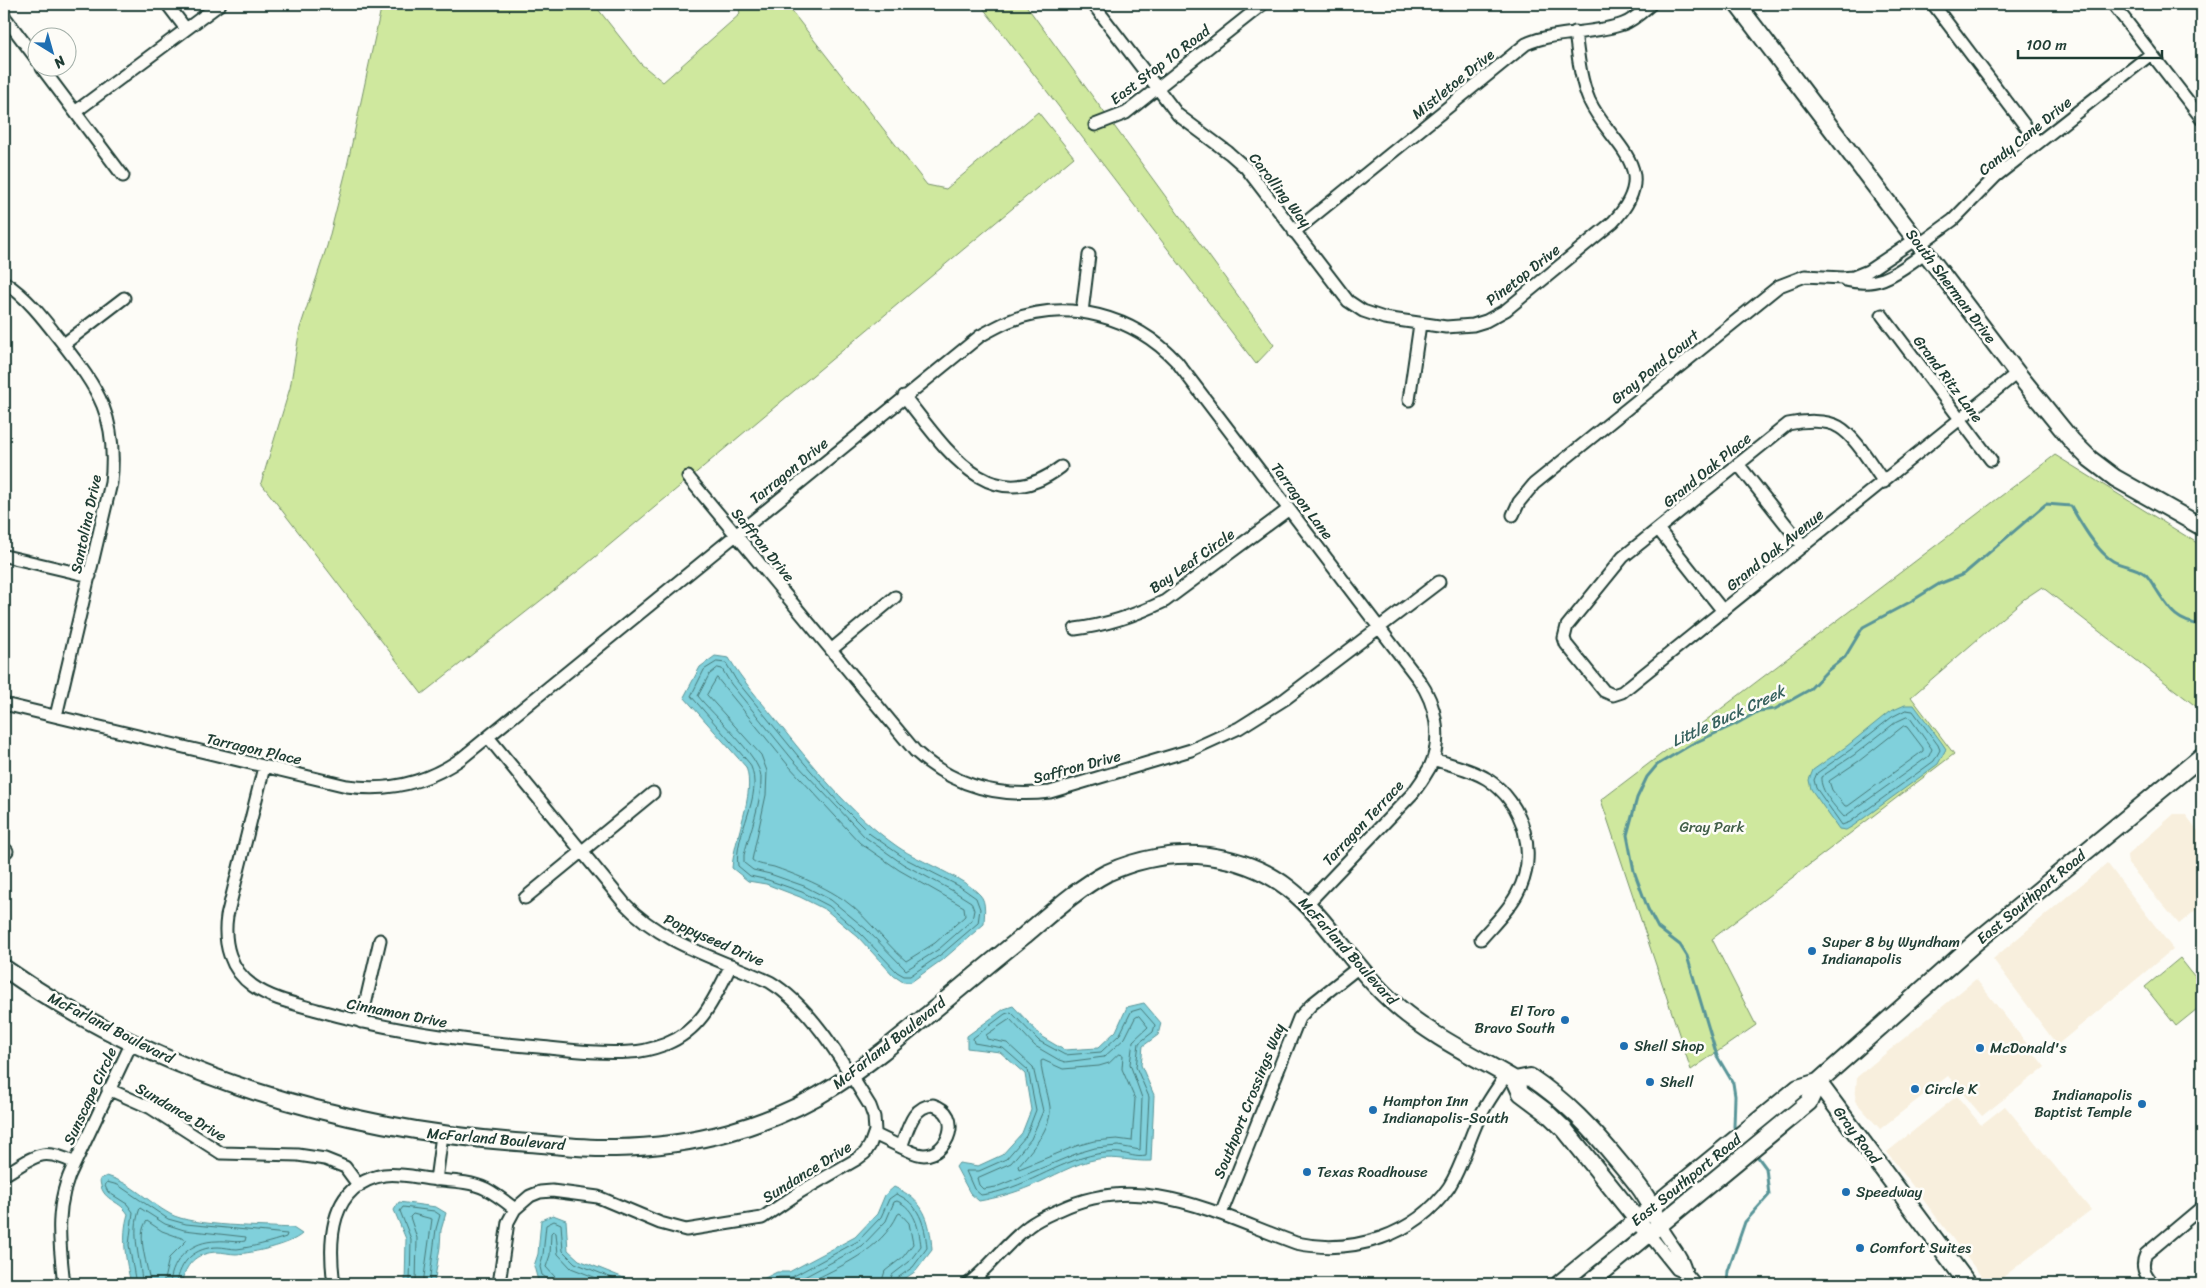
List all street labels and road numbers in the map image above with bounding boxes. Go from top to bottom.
street label: East Stop 10 Road [1104,18,1217,112]
street label: Mistletoe Drive [1406,42,1500,126]
street label: Candy Cane Drive [1972,90,2078,182]
street label: Carolling Way [1242,147,1318,234]
street label: South Sherman Drive [1899,223,2003,349]
street label: Pinetop Drive [1480,237,1566,313]
street label: Gray Pond Court [1605,322,1706,411]
street label: Grand Ritz Lane [1906,330,1990,429]
street label: Grand Oak Place [1657,426,1757,514]
street label: Tarragon Drive [744,431,834,511]
street label: Tarragon Lane [1264,457,1340,546]
street label: Santolina Drive [63,472,109,576]
street label: Saffron Drive [725,502,802,588]
street label: Grand Oak Avenue [1720,502,1830,598]
street label: Bay Leaf Circle [1144,522,1241,600]
street label: Tarragon Place [204,725,305,773]
street label: Saffron Drive [1030,743,1124,791]
street label: Tarragon Terrace [1316,774,1410,872]
street label: East Southport Road [1970,842,2092,951]
street label: McFarland Boulevard [1292,891,1405,1012]
street label: Poppyseed Drive [659,906,769,974]
street label: McFarland Boulevard [43,985,180,1072]
street label: McFarland Boulevard [826,989,953,1096]
street label: Cinnamon Drive [344,991,450,1036]
street label: Southport Crossings Way [1206,1019,1292,1183]
street label: Sunscape Circle [56,1042,124,1149]
street label: Sundance Drive [130,1075,232,1149]
street label: Gray Road [1826,1100,1888,1170]
street label: McFarland Boulevard [426,1120,567,1158]
street label: East Southport Road [1625,1126,1748,1233]
street label: Sundance Drive [757,1134,857,1210]

